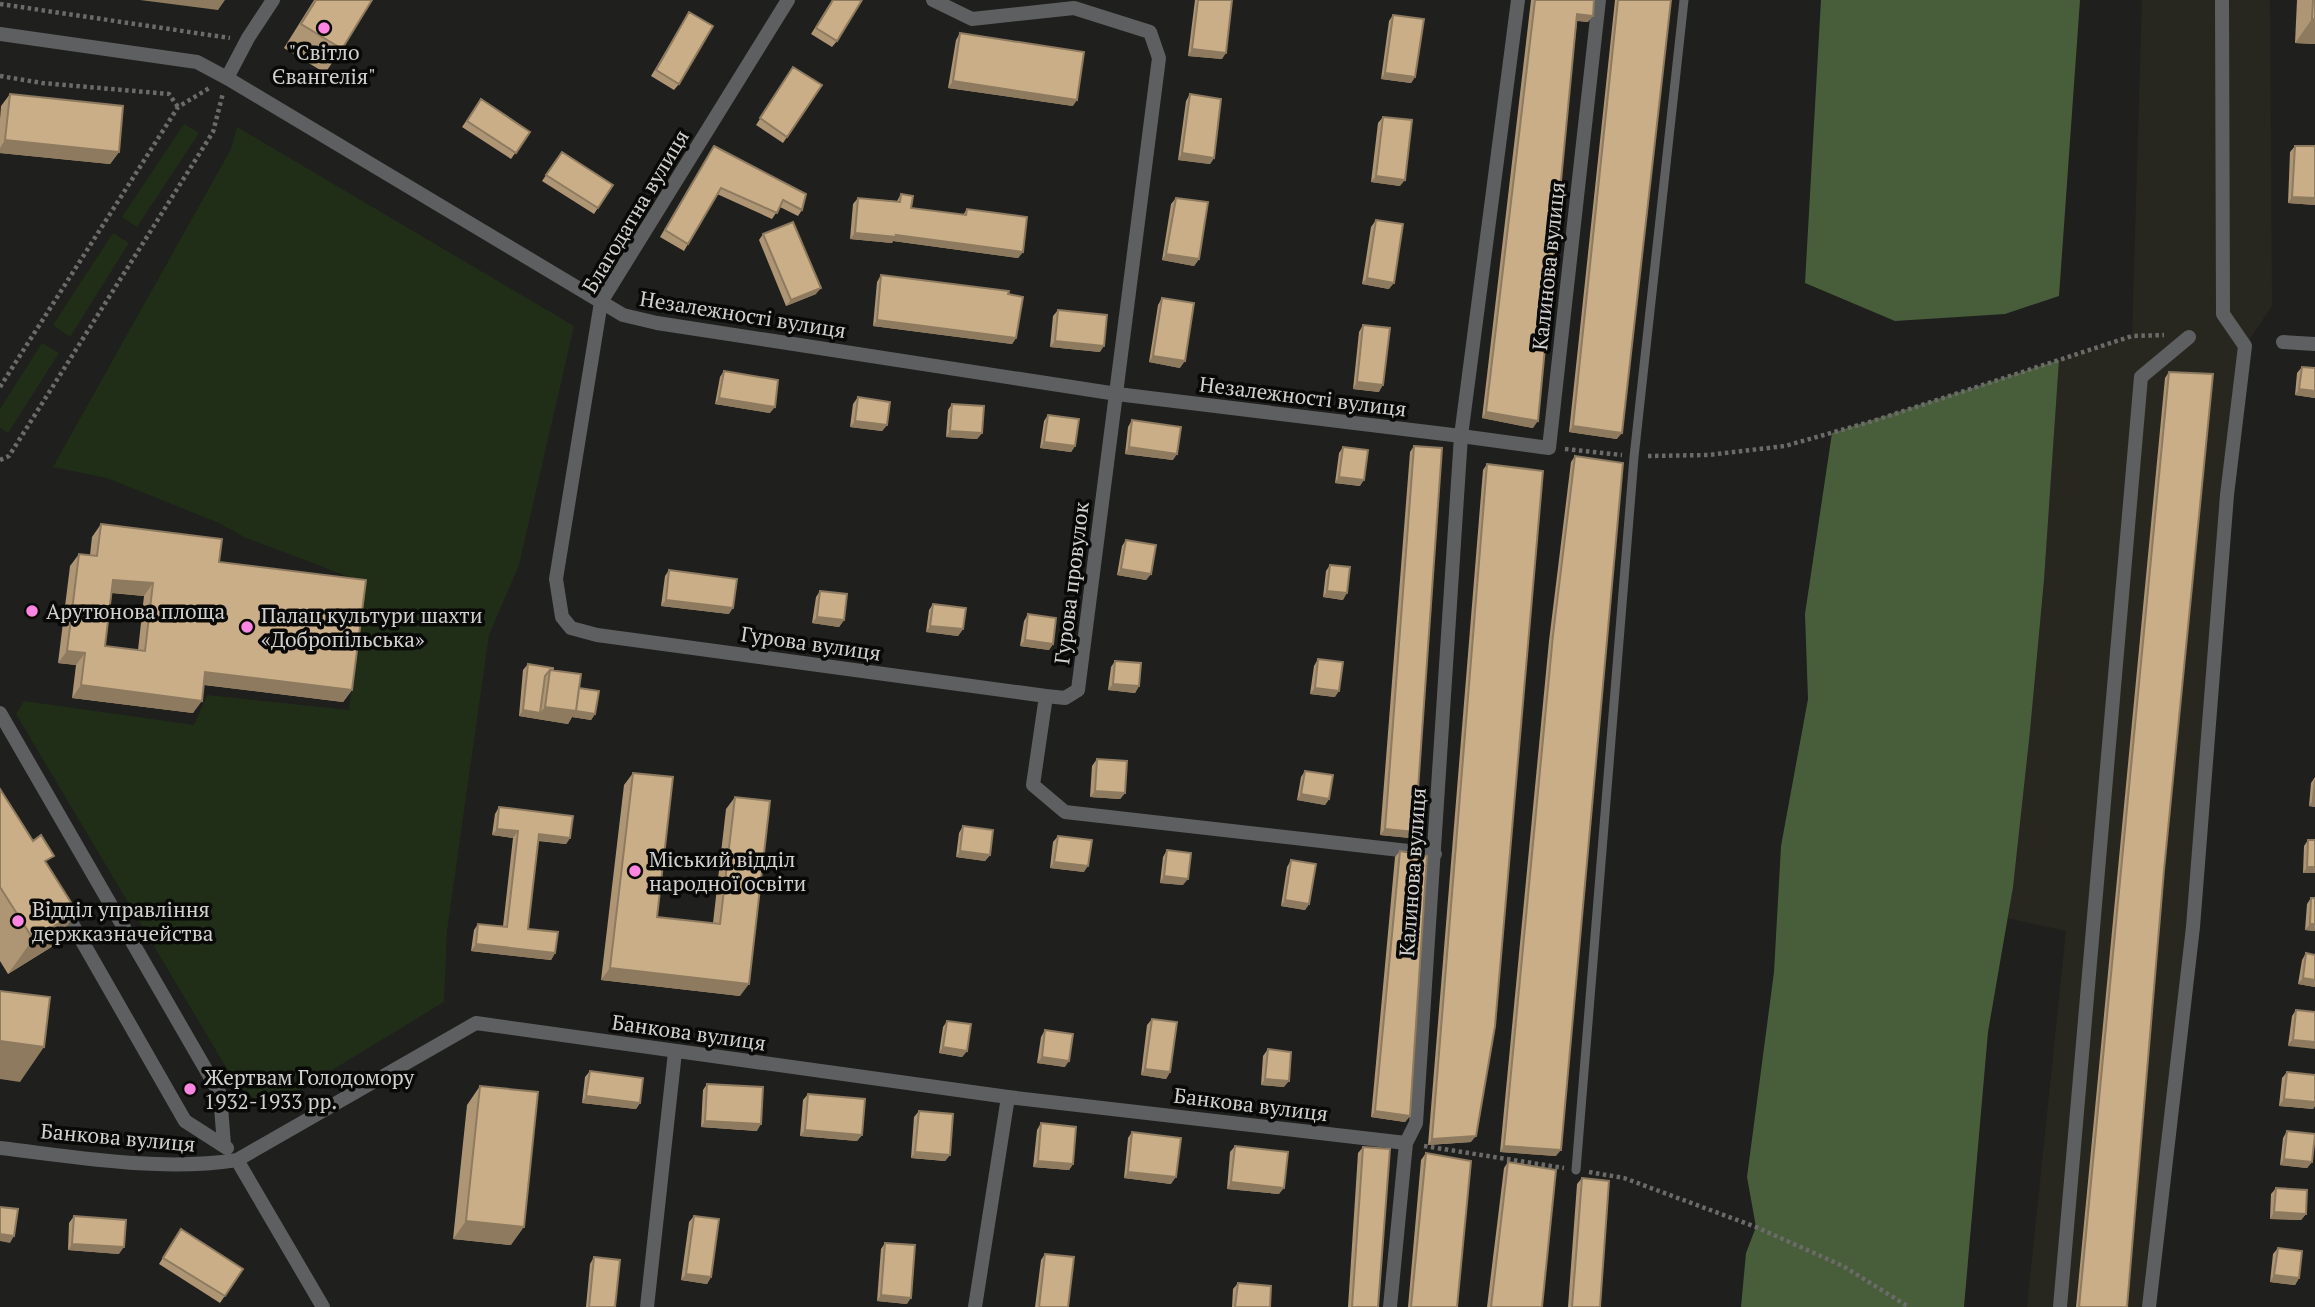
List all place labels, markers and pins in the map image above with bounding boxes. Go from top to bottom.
marker: "Світло Євангелія" [316,20,332,36]
place label: "Світло Євангелія" [272,38,376,90]
place label: Арутюнова площа [46,597,225,625]
place label: Палац культури шахти «Добропільська» [261,601,483,653]
marker: Арутюнова площа [24,603,40,619]
marker: Палац культури шахти «Добропільська» [239,619,255,635]
place label: Міський відділ народної освіти [649,845,807,897]
marker: Міський відділ народної освіти [627,863,643,879]
place label: Відділ управління держказначейства [32,895,214,947]
marker: Відділ управління держказначейства [10,913,26,929]
place label: Жертвам Голодомору 1932-1933 рр. [204,1063,414,1115]
marker: Жертвам Голодомору 1932-1933 рр. [182,1081,198,1097]

